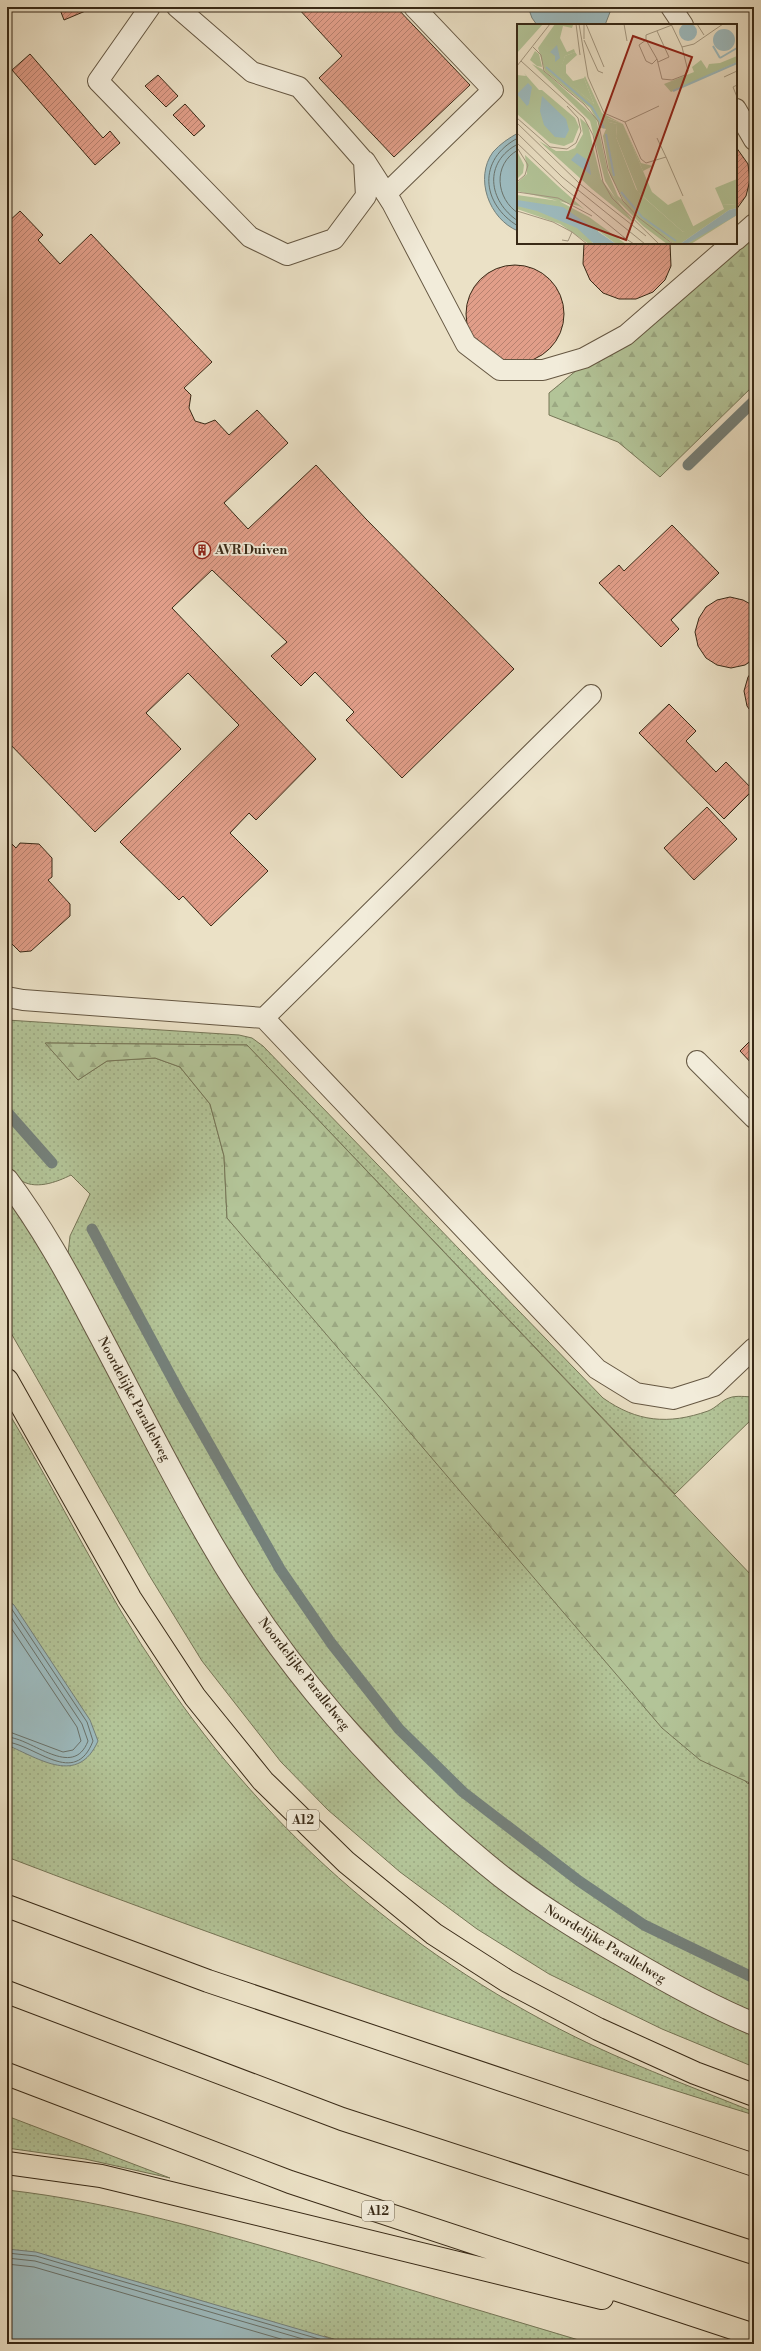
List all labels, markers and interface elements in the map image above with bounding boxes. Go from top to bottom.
inset map [517,24,737,244]
building icon: AVR Duiven [192,540,212,560]
place label: AVR Duiven [214,542,287,558]
street label: Noordelijke Parallelweg [94,1334,174,1464]
street label: Noordelijke Parallelweg [255,1614,353,1734]
road number: A12 [287,1810,319,1830]
street label: Noordelijke Parallelweg [541,1901,669,1987]
road number: A12 [362,2201,394,2221]

